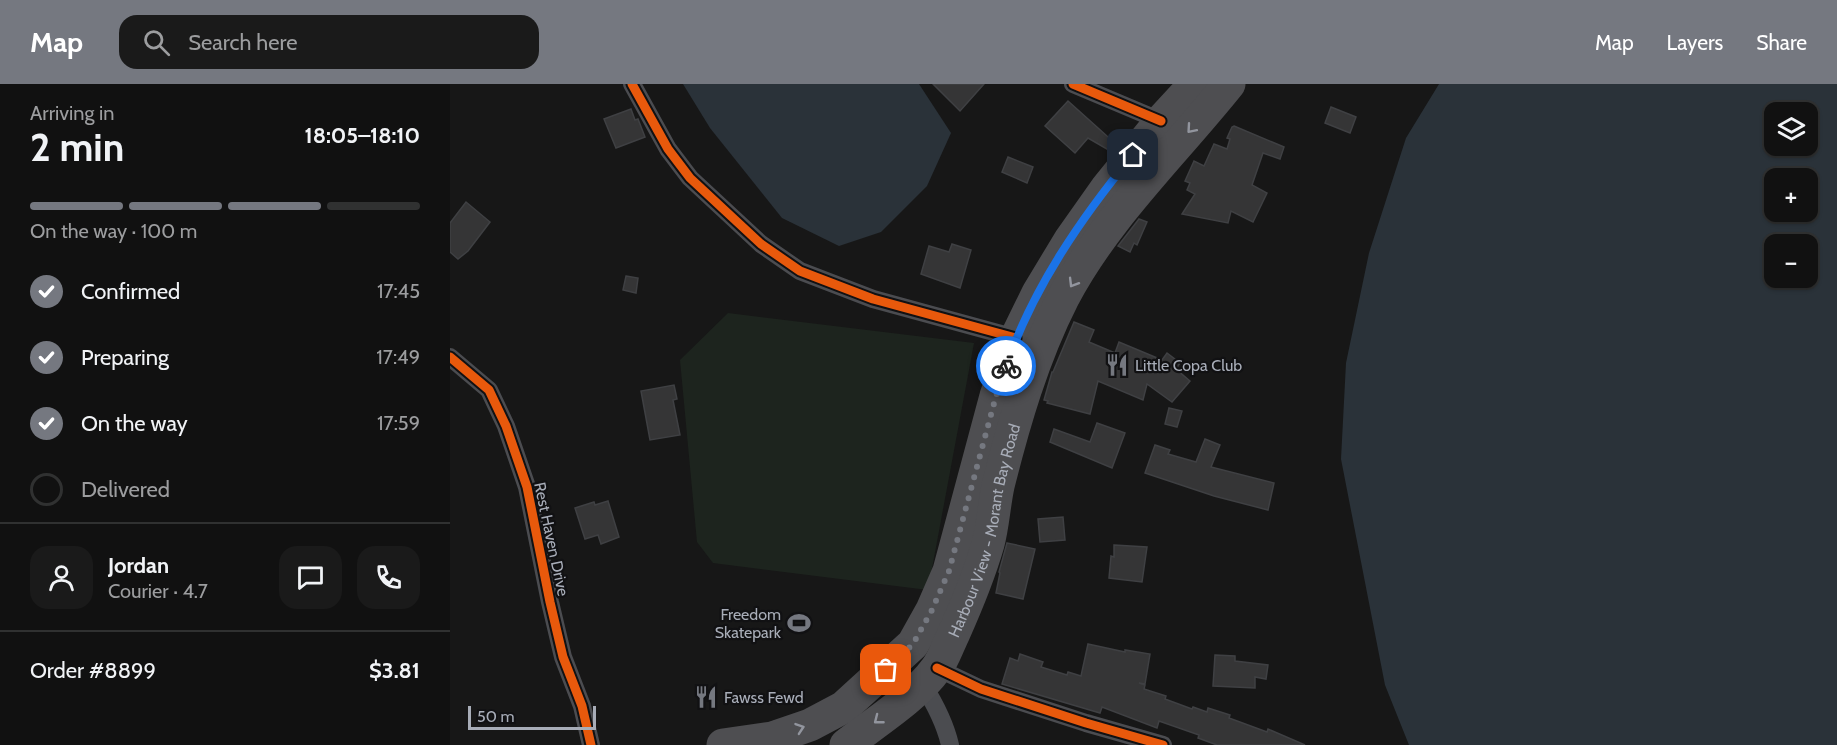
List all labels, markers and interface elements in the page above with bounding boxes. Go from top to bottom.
search box [119,15,539,69]
text: Map [30,25,83,59]
icon: search [140,26,173,59]
text: Search here [188,29,297,56]
text: Map [1595,30,1634,55]
text: Layers [1667,30,1723,55]
text: Share [1756,30,1807,55]
text: Arriving in [30,101,114,125]
map controls [1764,102,1818,288]
button: layers [1764,102,1818,156]
text: 18:05–18:10 [305,122,420,149]
one-way arrow [1188,122,1199,133]
text: 2 min [30,123,124,171]
pin [1107,129,1158,180]
icon: home [1116,138,1149,171]
button: + [1764,168,1818,222]
text: On the way · 100 m [30,219,197,243]
button: − [1764,234,1818,288]
icon: check [30,275,63,308]
one-way arrow [1068,277,1080,287]
text: Confirmed [81,278,180,305]
text: 17:45 [377,279,420,303]
courier [976,336,1036,396]
icon: check [30,341,63,374]
text: Preparing [81,344,169,371]
text: 17:49 [376,345,420,369]
icon: bike [990,350,1023,383]
restaurant icon: Little Copa Club [1104,352,1130,378]
place label: Little Copa Club [1135,356,1242,375]
icon: check [30,407,63,440]
text: On the way [81,410,188,437]
text: 17:59 [377,411,420,435]
street label: Harbour View - Morant Bay Road [944,422,1024,640]
text: Delivered [81,476,170,503]
street label: Rest Haven Drive [530,480,573,598]
button: person [30,546,93,609]
button: chat [279,546,342,609]
button: phone [357,546,420,609]
text: Jordan [108,552,169,579]
text: Courier · 4.7 [108,579,208,603]
place label: Freedom Skatepark [715,605,782,642]
sports icon: Freedom Skatepark [786,610,812,636]
pin [860,644,911,695]
icon: bag [869,653,902,686]
text: Order #8899 [30,657,156,684]
text: $3.81 [369,657,420,684]
restaurant icon: Fawss Fewd [693,684,719,710]
place label: Fawss Fewd [724,688,804,707]
scale bar [468,703,596,730]
text: 50 m [477,707,514,726]
one-way arrow [874,712,885,723]
one-way arrow [794,723,805,736]

